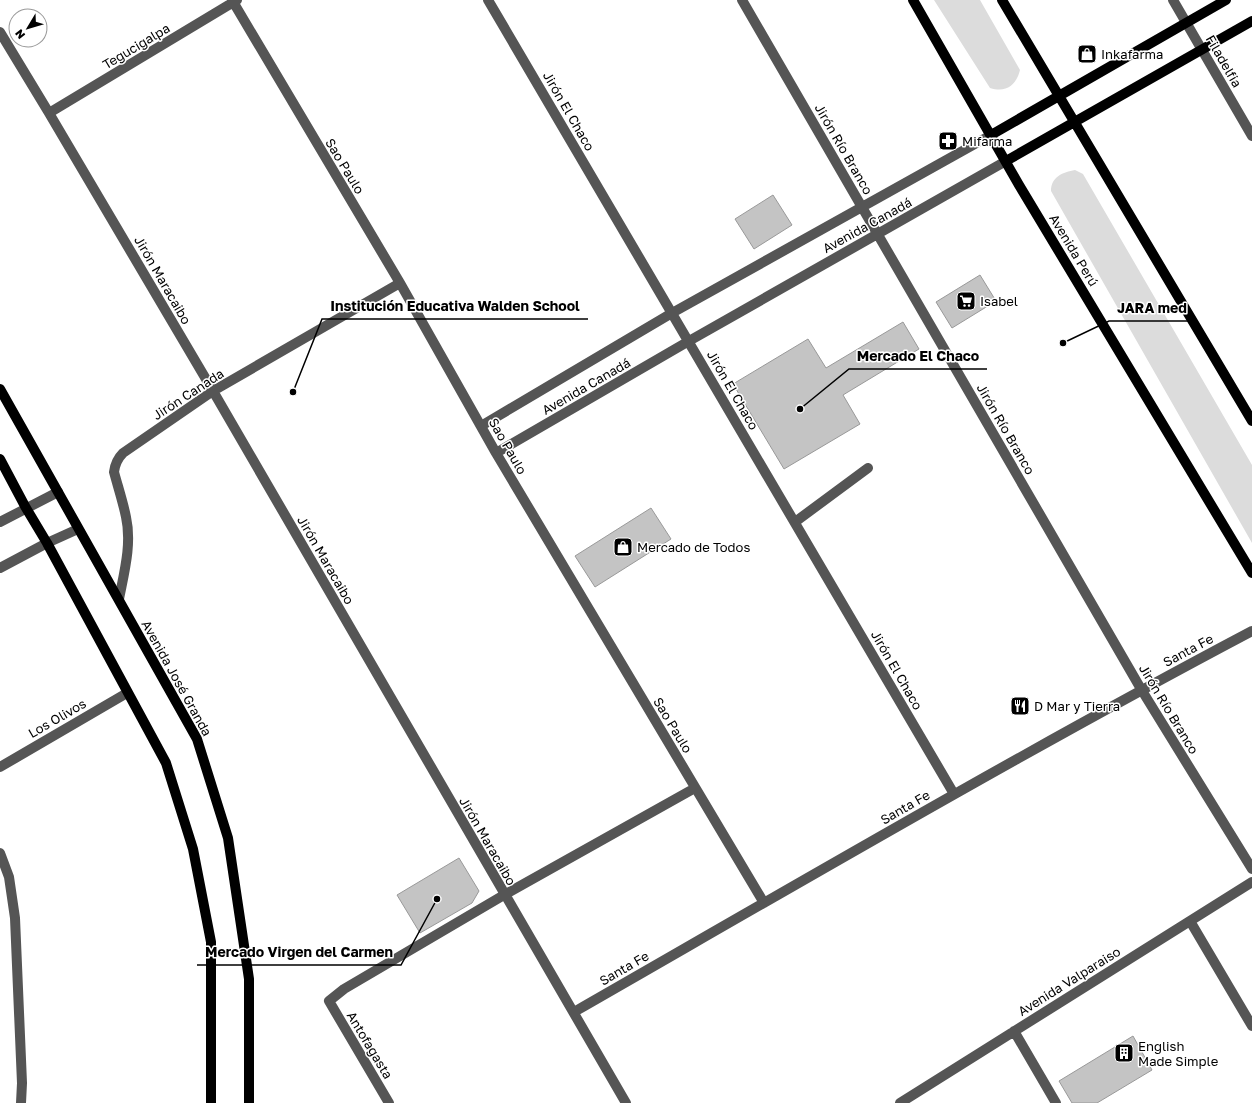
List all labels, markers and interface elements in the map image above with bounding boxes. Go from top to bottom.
north arrow [8,8,48,48]
street label: Tegucigalpa [99,20,173,72]
text: N [12,27,27,42]
street label: Filadelfia [1203,32,1245,90]
shop icon: Inkafarma [1076,43,1098,65]
place label: Inkafarma [1101,46,1163,62]
street label: Jirón El Chaco [540,68,598,154]
street label: Jirón Río Branco [812,101,877,197]
pharmacy icon: Mifarma [937,130,959,152]
place label: Mifarma [962,133,1012,149]
street label: Sao Paulo [322,135,368,197]
street label: Avenida Canadá [820,194,914,256]
street label: Avenida Perú [1046,211,1102,289]
street label: Jirón Maracaibo [131,233,195,327]
supermarket icon: Isabel [955,290,977,312]
callout: Institución Educativa Walden School [322,293,588,319]
place label: Isabel [980,293,1018,309]
callout: JARA med [1109,295,1195,321]
text: Institución Educativa Walden School [330,297,580,314]
text: JARA med [1117,299,1187,316]
callout: Mercado El Chaco [849,343,987,369]
street label: Jirón El Chaco [704,347,762,433]
text: Mercado El Chaco [857,347,979,364]
street label: Avenida Canadá [539,354,633,418]
street label: Jirón Canada [149,365,227,423]
street label: Jirón Río Branco [974,381,1039,477]
street label: Sao Paulo [486,415,531,477]
street label: Jirón Maracaibo [294,513,358,607]
shop icon: Mercado de Todos [612,536,634,558]
place label: Mercado de Todos [637,539,750,555]
street label: Avenida José Granda [138,617,216,739]
street label: Jirón El Chaco [868,627,926,713]
street label: Santa Fe [1160,630,1216,670]
street label: Jirón Río Branco [1136,661,1202,757]
street label: Sao Paulo [650,694,696,756]
street label: Los Olivos [25,695,89,741]
restaurant icon: D Mar y Tierra [1009,695,1031,717]
place label: D Mar y Tierra [1034,698,1120,714]
street label: Santa Fe [877,786,933,828]
street label: Jirón Maracaibo [456,794,520,888]
callout: Mercado Virgen del Carmen [197,939,401,965]
text: Mercado Virgen del Carmen [205,943,393,960]
street label: Avenida Valparaiso [1015,943,1123,1019]
street label: Santa Fe [596,947,652,989]
street label: Antofagasta [344,1008,396,1082]
place label: English Made Simple [1138,1038,1218,1069]
building icon: English Made Simple [1113,1042,1135,1064]

